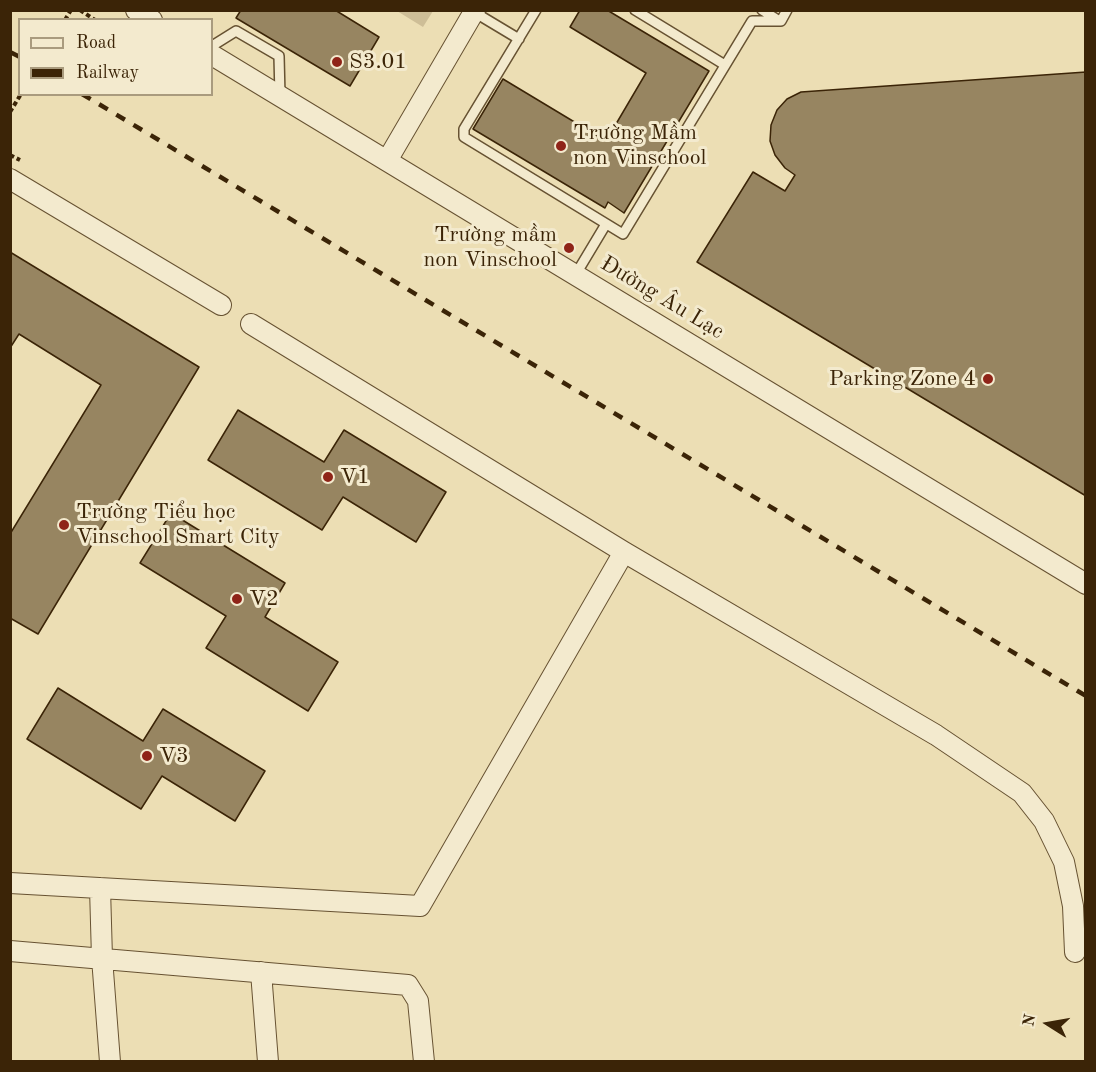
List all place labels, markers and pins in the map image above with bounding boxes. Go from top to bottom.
place label: S3.01 [349,49,407,75]
marker: S3.01 [330,55,344,69]
place label: Trường Mầm non Vinschool [573,120,707,172]
marker: Trường Mầm non Vinschool [554,139,568,153]
place label: Trường mầm non Vinschool [423,222,557,274]
marker: Trường mầm non Vinschool [562,241,576,255]
place label: Parking Zone 4 [829,366,976,392]
marker: Parking Zone 4 [981,372,995,386]
place label: V1 [340,464,370,490]
marker: V1 [321,470,335,484]
place label: Trường Tiểu học Vinschool Smart City [76,499,280,550]
marker: Trường Tiểu học Vinschool Smart City [57,518,71,532]
place label: V2 [249,586,279,612]
marker: V2 [230,592,244,606]
place label: V3 [159,743,189,769]
marker: V3 [140,749,154,763]

